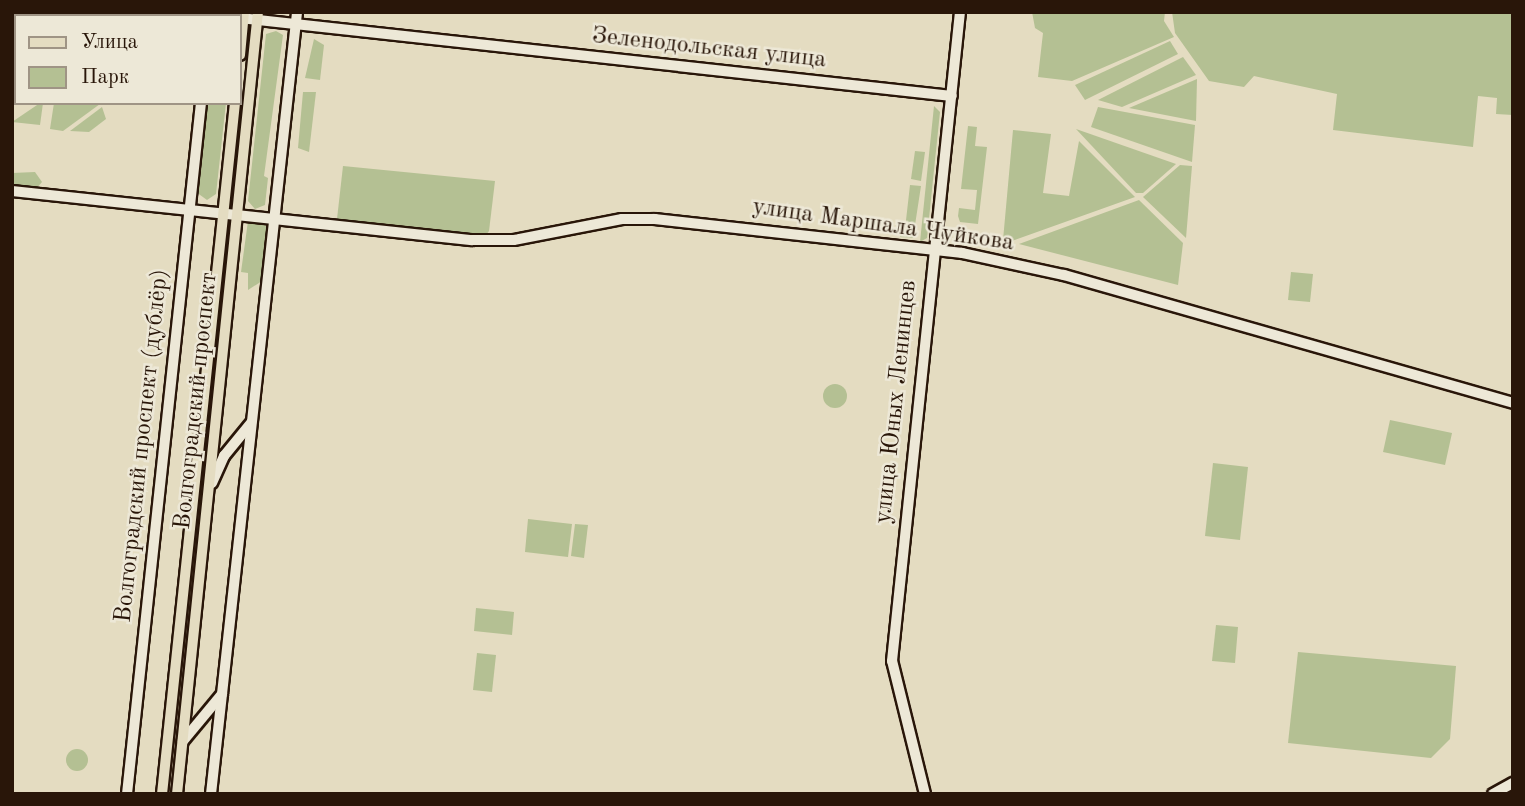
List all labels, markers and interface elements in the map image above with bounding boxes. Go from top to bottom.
legend [14,14,242,105]
street label: Зеленодольская улица [590,22,828,76]
text: Улица [81,32,138,53]
text: Парк [81,67,129,88]
street label: улица Маршала Чуйкова [750,193,1016,259]
street label: Волгоградский проспект (дублёр) [110,268,176,624]
street label: Волгоградский проспект [169,271,225,531]
street label: улица Юных Ленинцев [870,279,924,525]

